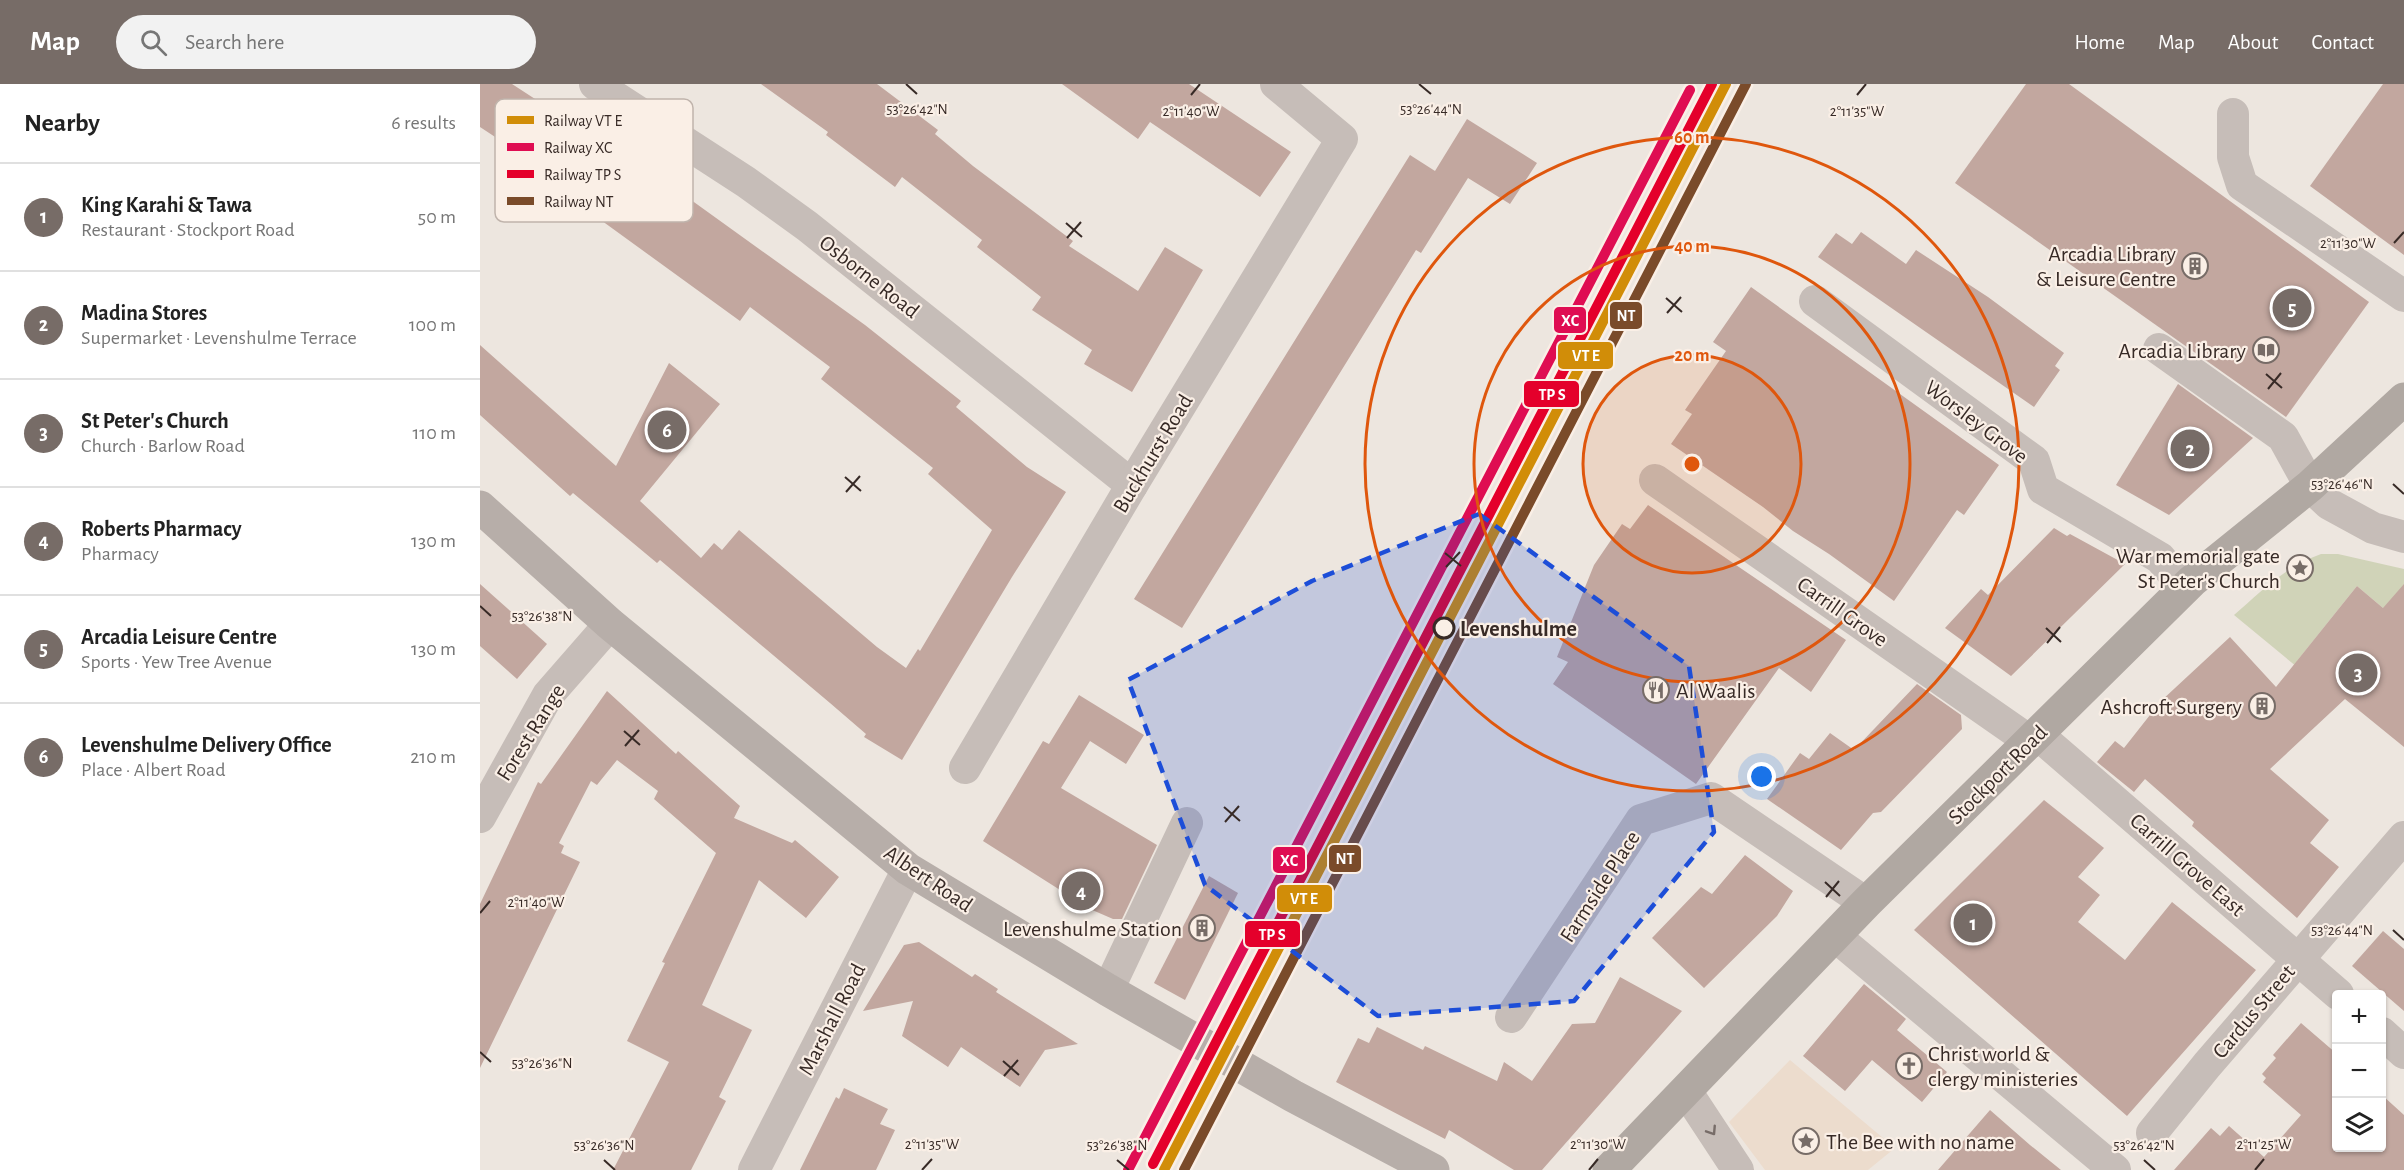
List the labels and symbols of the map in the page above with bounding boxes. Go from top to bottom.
legend [495,99,693,222]
text: 53°26'42"N [886,102,948,117]
text: 53°26'44"N [1400,102,1462,117]
text: 2°11'40"W [1163,104,1220,119]
text: 2°11'35"W [1830,104,1885,119]
text: Railway VT E [544,113,622,130]
text: 60 m [1674,129,1710,147]
text: Railway XC [544,140,612,157]
text: Railway TP S [544,167,621,184]
text: Railway NT [544,194,614,211]
street label: Osborne Road [815,231,923,322]
text: 2°11'30"W [2320,236,2377,251]
text: 40 m [1674,238,1710,256]
place label: Arcadia Library & Leisure Centre [2036,243,2177,290]
building icon: Arcadia Library & Leisure Centre [2180,251,2210,281]
pin: 5 [2272,286,2312,330]
line badge: NT [1609,301,1643,330]
line badge: XC [1553,306,1587,334]
text: NT [1616,308,1636,324]
text: XC [1561,313,1580,329]
library icon: Arcadia Library [2251,335,2281,365]
place label: Arcadia Library [2118,340,2247,362]
line badge: VT E [1557,341,1614,370]
text: 20 m [1674,347,1710,365]
text: VT E [1572,348,1600,364]
street label: Worsley Grove [1921,376,2032,467]
line badge: TP S [1523,380,1580,408]
text: TP S [1538,387,1566,403]
street label: Buckhurst Road [1109,391,1197,516]
pin: 6 [648,408,687,452]
pin: 2 [2170,426,2210,472]
centre of rings [1682,454,1702,474]
text: 53°26'46"N [2311,477,2373,492]
place label: War memorial gate St Peter's Church [2116,545,2280,592]
place icon: War memorial gate St Peter's Church [2285,553,2315,583]
street label: Carrill Grove [1793,573,1892,651]
text: 53°26'38"N [512,609,572,624]
marker: Levenshulme [1433,617,1455,639]
place label: Levenshulme [1460,618,1577,640]
pin: 3 [2338,650,2378,696]
restaurant icon: Al Waalis [1641,675,1671,705]
street label: Forest Range [493,680,569,785]
place label: Al Waalis [1676,680,1755,702]
building icon: Ashcroft Surgery [2247,691,2277,721]
place label: Ashcroft Surgery [2100,696,2243,718]
street label: Stockport Road [1944,721,2051,828]
your location [1747,762,1776,791]
street label: Carrill Grove East [2126,809,2249,920]
street label: Farmside Place [1556,827,1644,946]
street label: Albert Road [880,841,977,916]
line badge: NT [1328,844,1362,873]
line badge: XC [1272,846,1306,874]
text: NT [1335,851,1355,867]
text: XC [1280,853,1299,869]
pin: 4 [1062,868,1100,914]
line badge: VT E [1276,884,1333,913]
text: VT E [1290,891,1318,907]
text: 2°11'40"W [508,895,565,910]
pin: 1 [1954,900,1992,946]
building icon: Levenshulme Station [1187,913,1217,943]
place label: Levenshulme Station [1003,918,1182,940]
line badge: TP S [1244,920,1301,948]
text: 53°26'44"N [2311,923,2373,938]
text: TP S [1258,927,1286,943]
street label: Marshall Road [794,960,869,1079]
street label: Cardus Street [2208,961,2299,1063]
place label: Christ world & clergy ministeries [1928,1043,2078,1090]
church icon: Christ world & clergy ministeries [1894,1051,1924,1081]
text: 53°26'36"N [512,1056,572,1071]
one-way arrow [1704,1124,1715,1135]
place icon: The Bee with no name [1791,1126,1821,1156]
place label: The Bee with no name [1826,1131,2014,1153]
text: 2°11'35"W [905,1137,960,1152]
text: 2°11'30"W [1570,1137,1627,1152]
text: 2°11'25"W [2237,1137,2292,1152]
text: 53°26'36"N [574,1138,634,1153]
text: 53°26'38"N [1087,1138,1147,1153]
text: 53°26'42"N [2113,1138,2175,1153]

